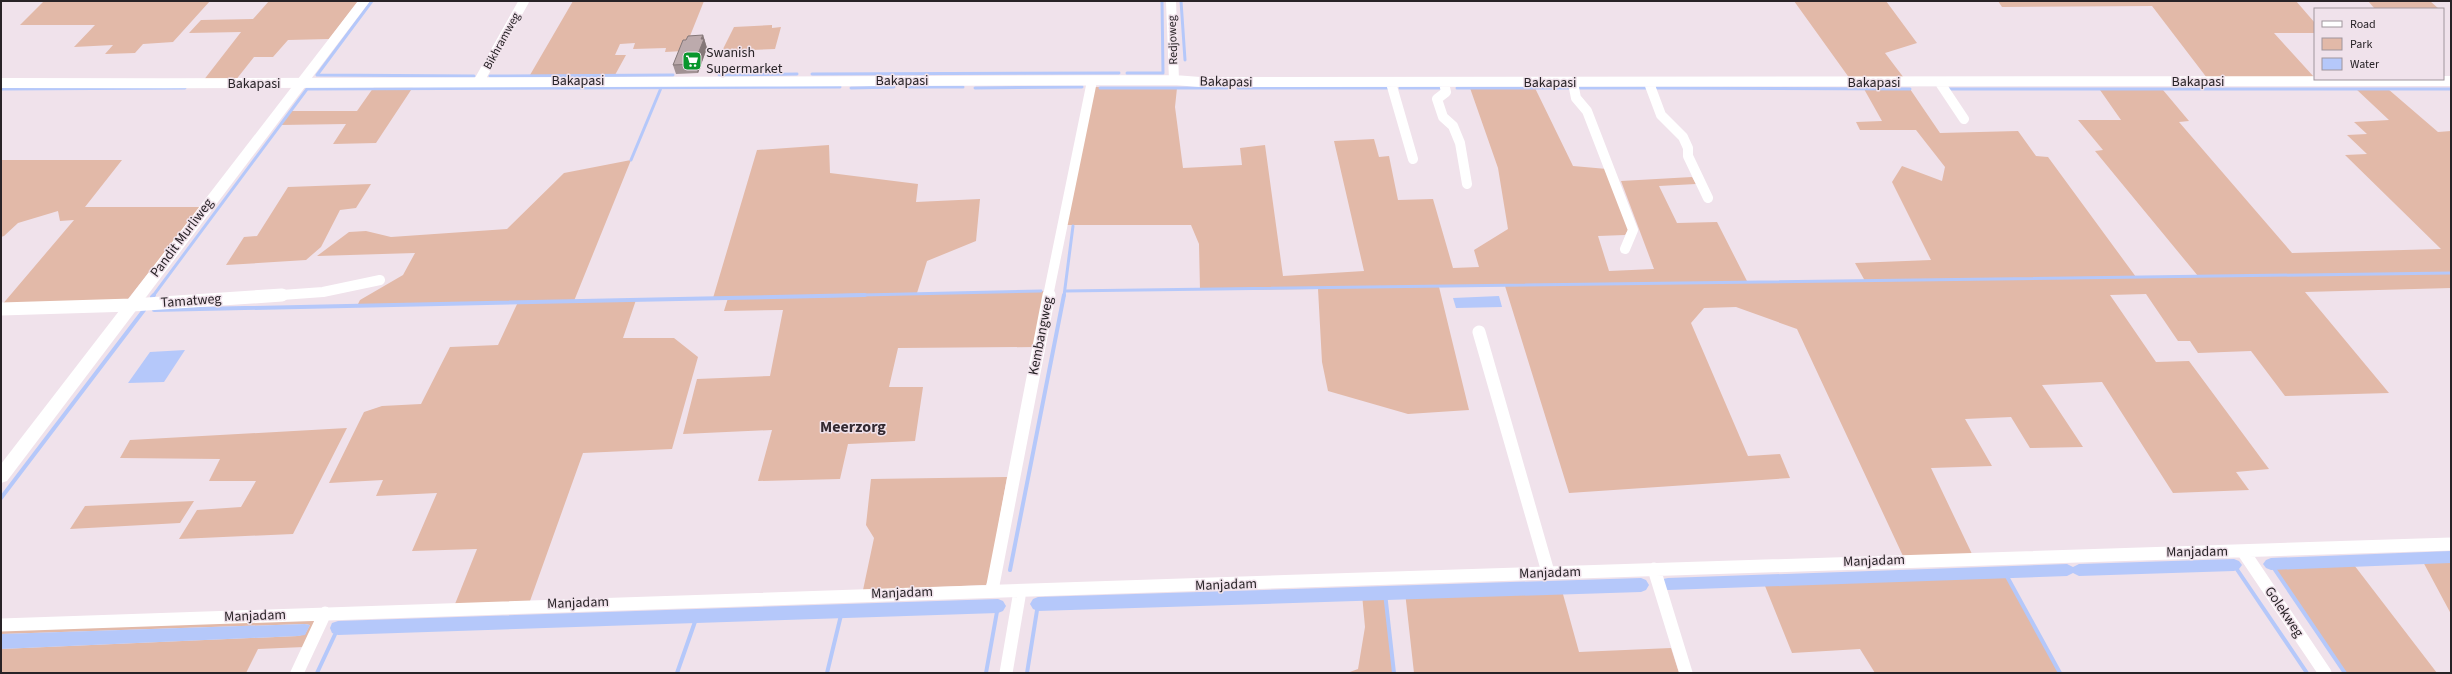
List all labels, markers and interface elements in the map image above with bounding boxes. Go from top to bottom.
legend [2314,8,2444,80]
street label: Bikhramweg [479,9,525,73]
street label: Redjoweg [1164,15,1182,65]
text: Road [2350,16,2376,33]
text: Park [2350,36,2372,53]
place label: Swanish Supermarket [706,43,783,79]
supermarket icon: Swanish Supermarket [681,50,703,72]
text: Water [2350,56,2380,73]
street label: Bakapasi [551,71,605,91]
street label: Bakapasi [875,71,929,91]
street label: Bakapasi [1199,72,1253,92]
street label: Bakapasi [2171,72,2225,92]
street label: Bakapasi [1523,73,1577,93]
street label: Bakapasi [1847,73,1901,93]
street label: Bakapasi [227,74,281,94]
street label: Pandit Murliweg [146,194,218,282]
street label: Tamatweg [160,289,222,313]
street label: Kembangweg [1024,295,1058,377]
district label: Meerzorg [820,416,886,438]
street label: Manjadam [2166,541,2228,563]
street label: Manjadam [1843,550,1905,572]
street label: Manjadam [1519,562,1581,584]
street label: Manjadam [1195,574,1257,596]
street label: Manjadam [871,582,933,604]
street label: Golekweg [2260,583,2308,641]
street label: Manjadam [547,592,609,614]
street label: Manjadam [224,605,286,627]

